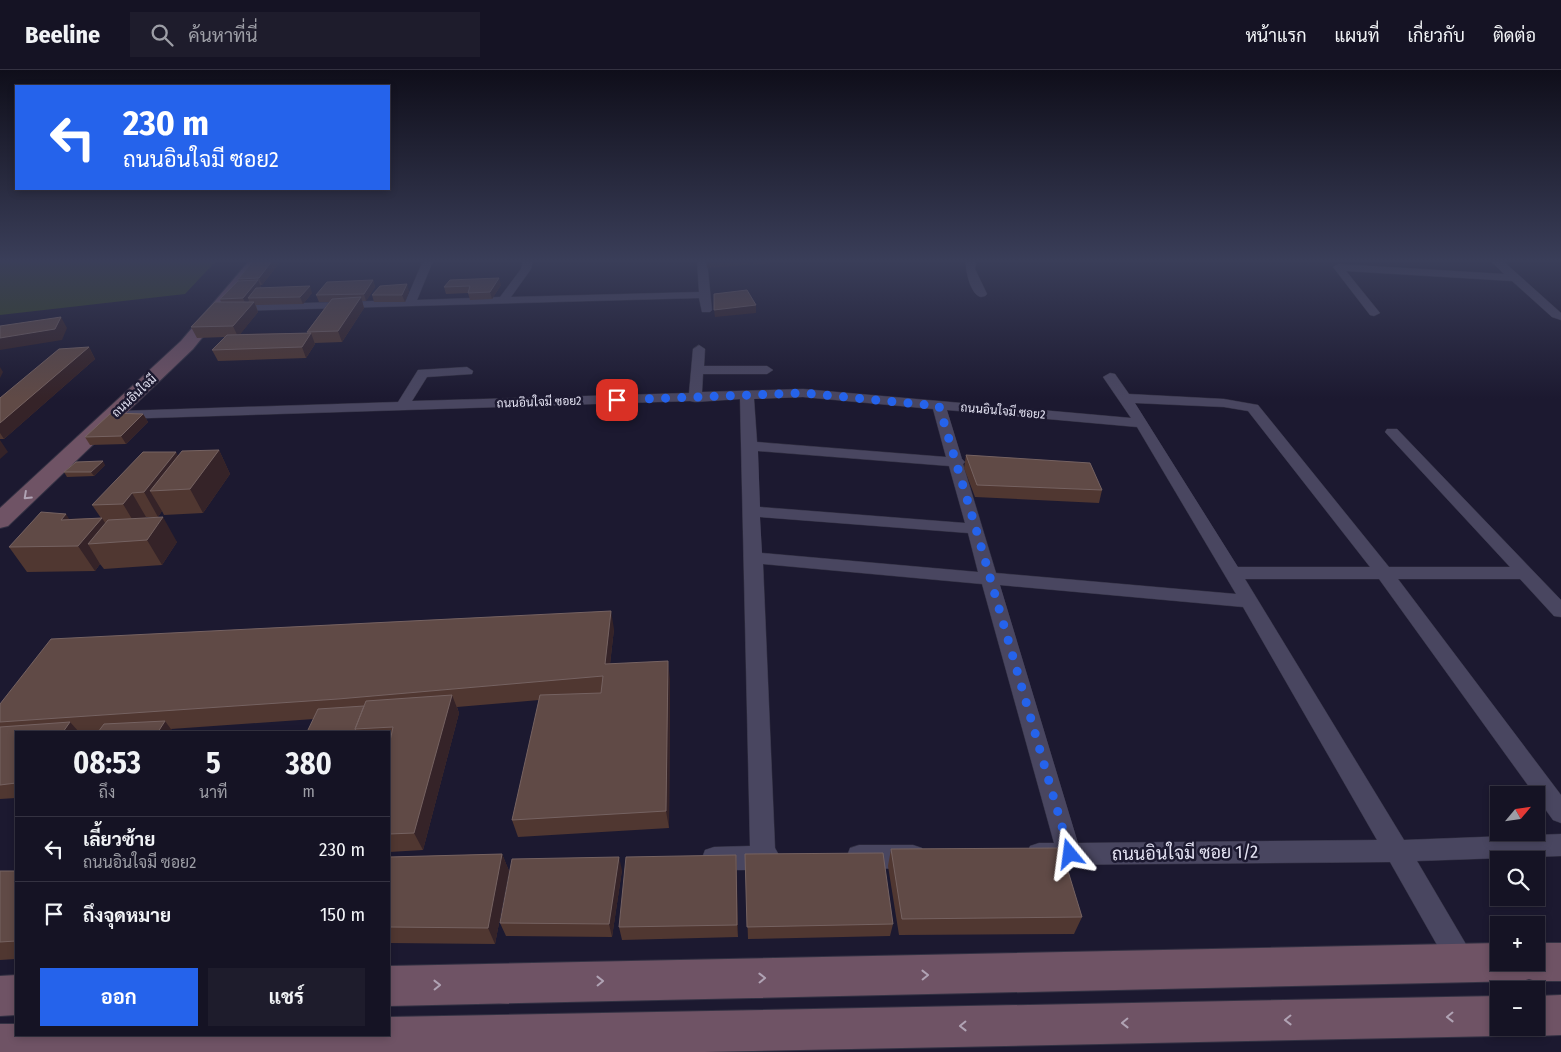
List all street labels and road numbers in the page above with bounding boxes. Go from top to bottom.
street label: ถนนอินใจมี [108,371,159,420]
street label: ถนนอินใจมี ซอย2 [496,393,582,410]
street label: ถนนอินใจมี ซอย2 [960,399,1046,422]
street label: ถนนอินใจมี ซอย 1/2 [1112,839,1258,865]

